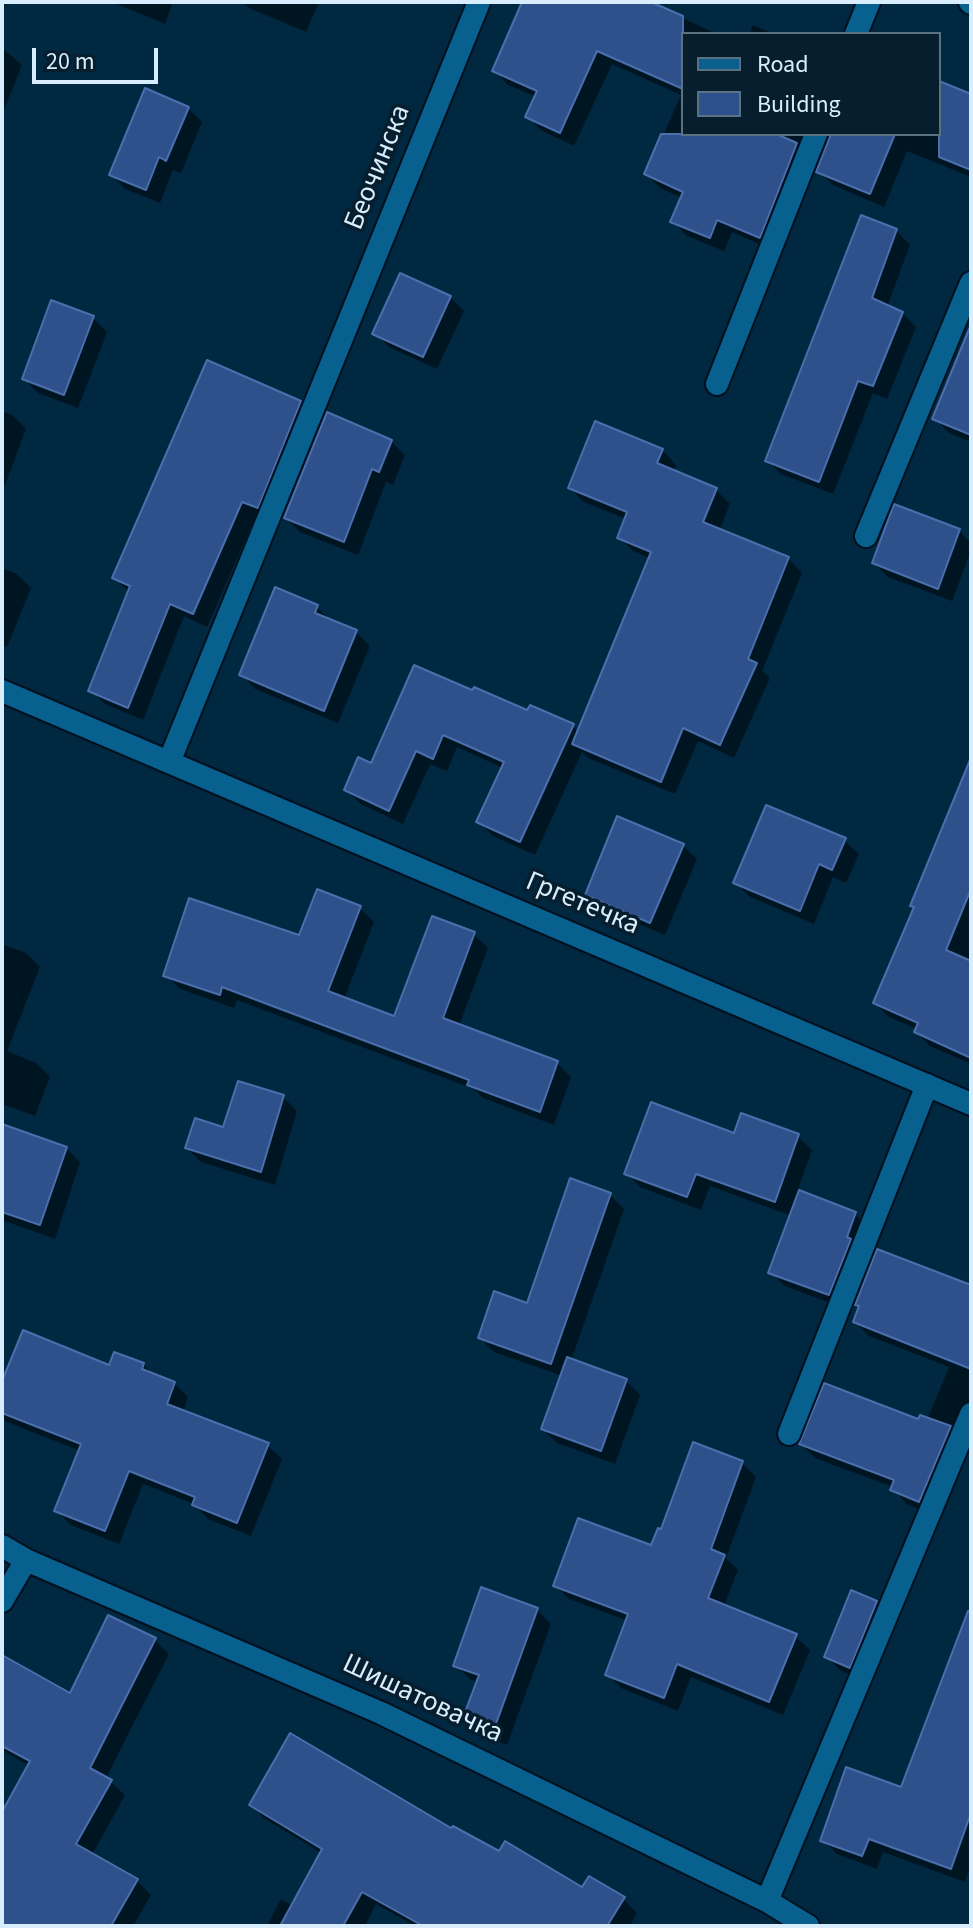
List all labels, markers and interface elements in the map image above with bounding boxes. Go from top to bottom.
scale bar [36,32,162,82]
legend [681,32,941,136]
text: 20 m [46,44,95,79]
text: Road [757,47,809,82]
text: Building [757,87,841,122]
street label: Беочинска [339,101,419,235]
street label: Гргетечка [520,866,644,944]
street label: Шишатовачка [336,1648,508,1752]

